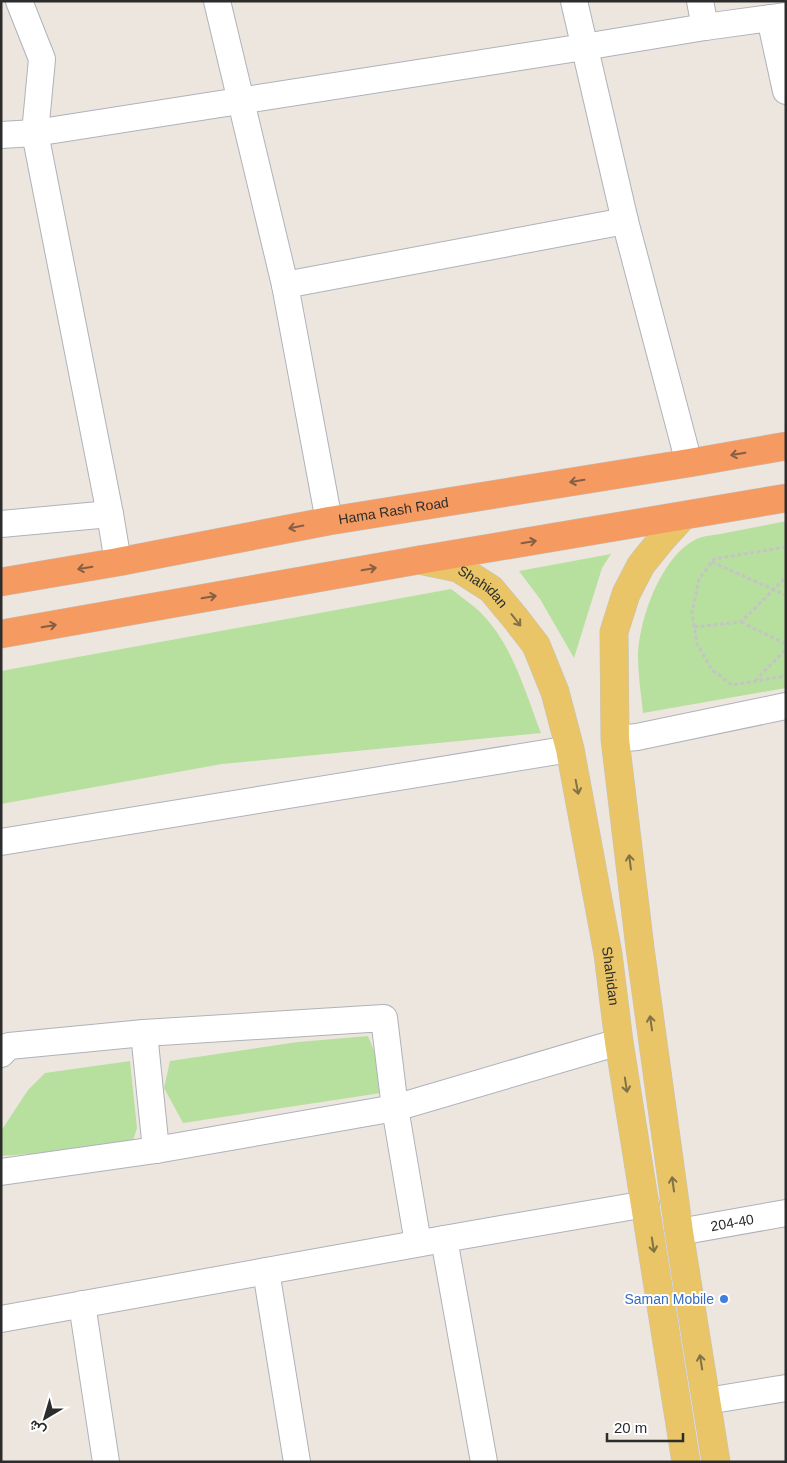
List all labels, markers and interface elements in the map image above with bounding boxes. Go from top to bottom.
one-way arrow [730,450,746,460]
one-way arrow [570,476,586,486]
street label: Hama Rash Road [337,494,450,527]
one-way arrow [289,523,305,532]
one-way arrow [521,536,537,546]
street label: Shahidan [455,562,511,611]
one-way arrow [78,563,94,573]
one-way arrow [361,563,377,573]
one-way arrow [201,592,217,602]
one-way arrow [511,613,522,626]
one-way arrow [41,620,57,630]
one-way arrow [573,778,582,794]
one-way arrow [625,854,635,870]
street label: Shahidan [599,945,622,1006]
one-way arrow [645,1015,655,1031]
one-way arrow [622,1077,632,1093]
one-way arrow [667,1176,677,1192]
street label: 204-40 [709,1211,755,1234]
one-way arrow [648,1237,658,1253]
place label: Saman Mobile [625,1291,714,1307]
marker: Saman Mobile [718,1293,730,1305]
one-way arrow [695,1354,705,1370]
north arrow [20,1393,70,1443]
scale bar [607,1410,683,1442]
text: ش [25,1416,49,1440]
text: 20 m [614,1419,647,1436]

